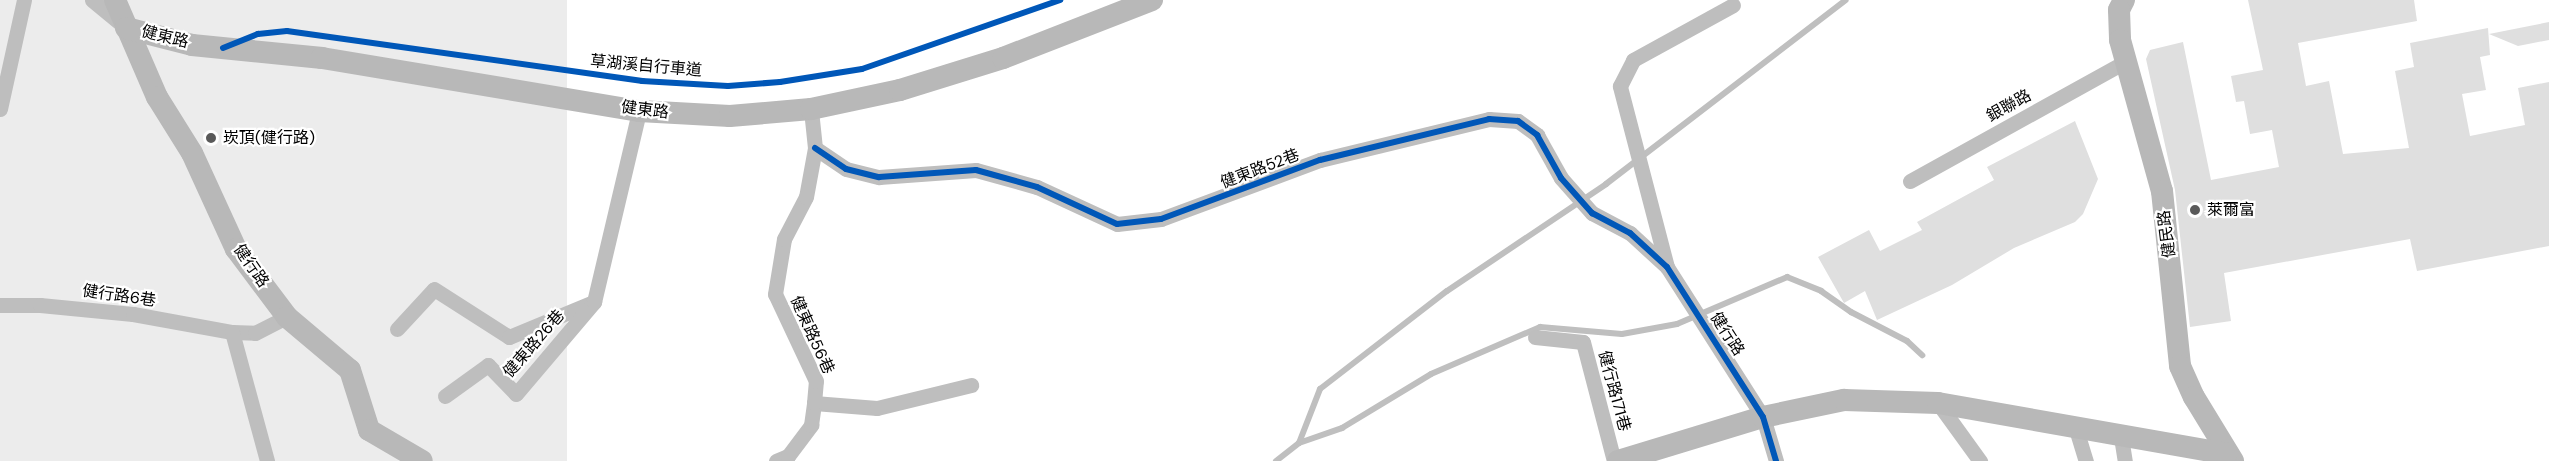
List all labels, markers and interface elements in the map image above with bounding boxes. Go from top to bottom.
street label: 健東路 [139,22,191,52]
street label: 草湖溪自行車道 [589,52,703,80]
street label: 銀聯路 [1983,86,2035,126]
street label: 健東路 [620,98,670,122]
place label: 崁頂(健行路) [223,128,315,148]
marker: 崁頂(健行路) [204,131,218,145]
street label: 健東路52巷 [1218,145,1302,193]
place label: 萊爾富 [2207,200,2255,220]
marker: 萊爾富 [2188,203,2202,217]
street label: 健民路 [2155,209,2179,259]
street label: 健行路 [229,241,273,291]
street label: 健行路6巷 [81,281,157,311]
street label: 健東路56巷 [786,293,838,377]
street label: 健東路26巷 [499,306,569,382]
street label: 健行路 [1706,309,1748,359]
street label: 健行路171巷 [1594,349,1634,433]

